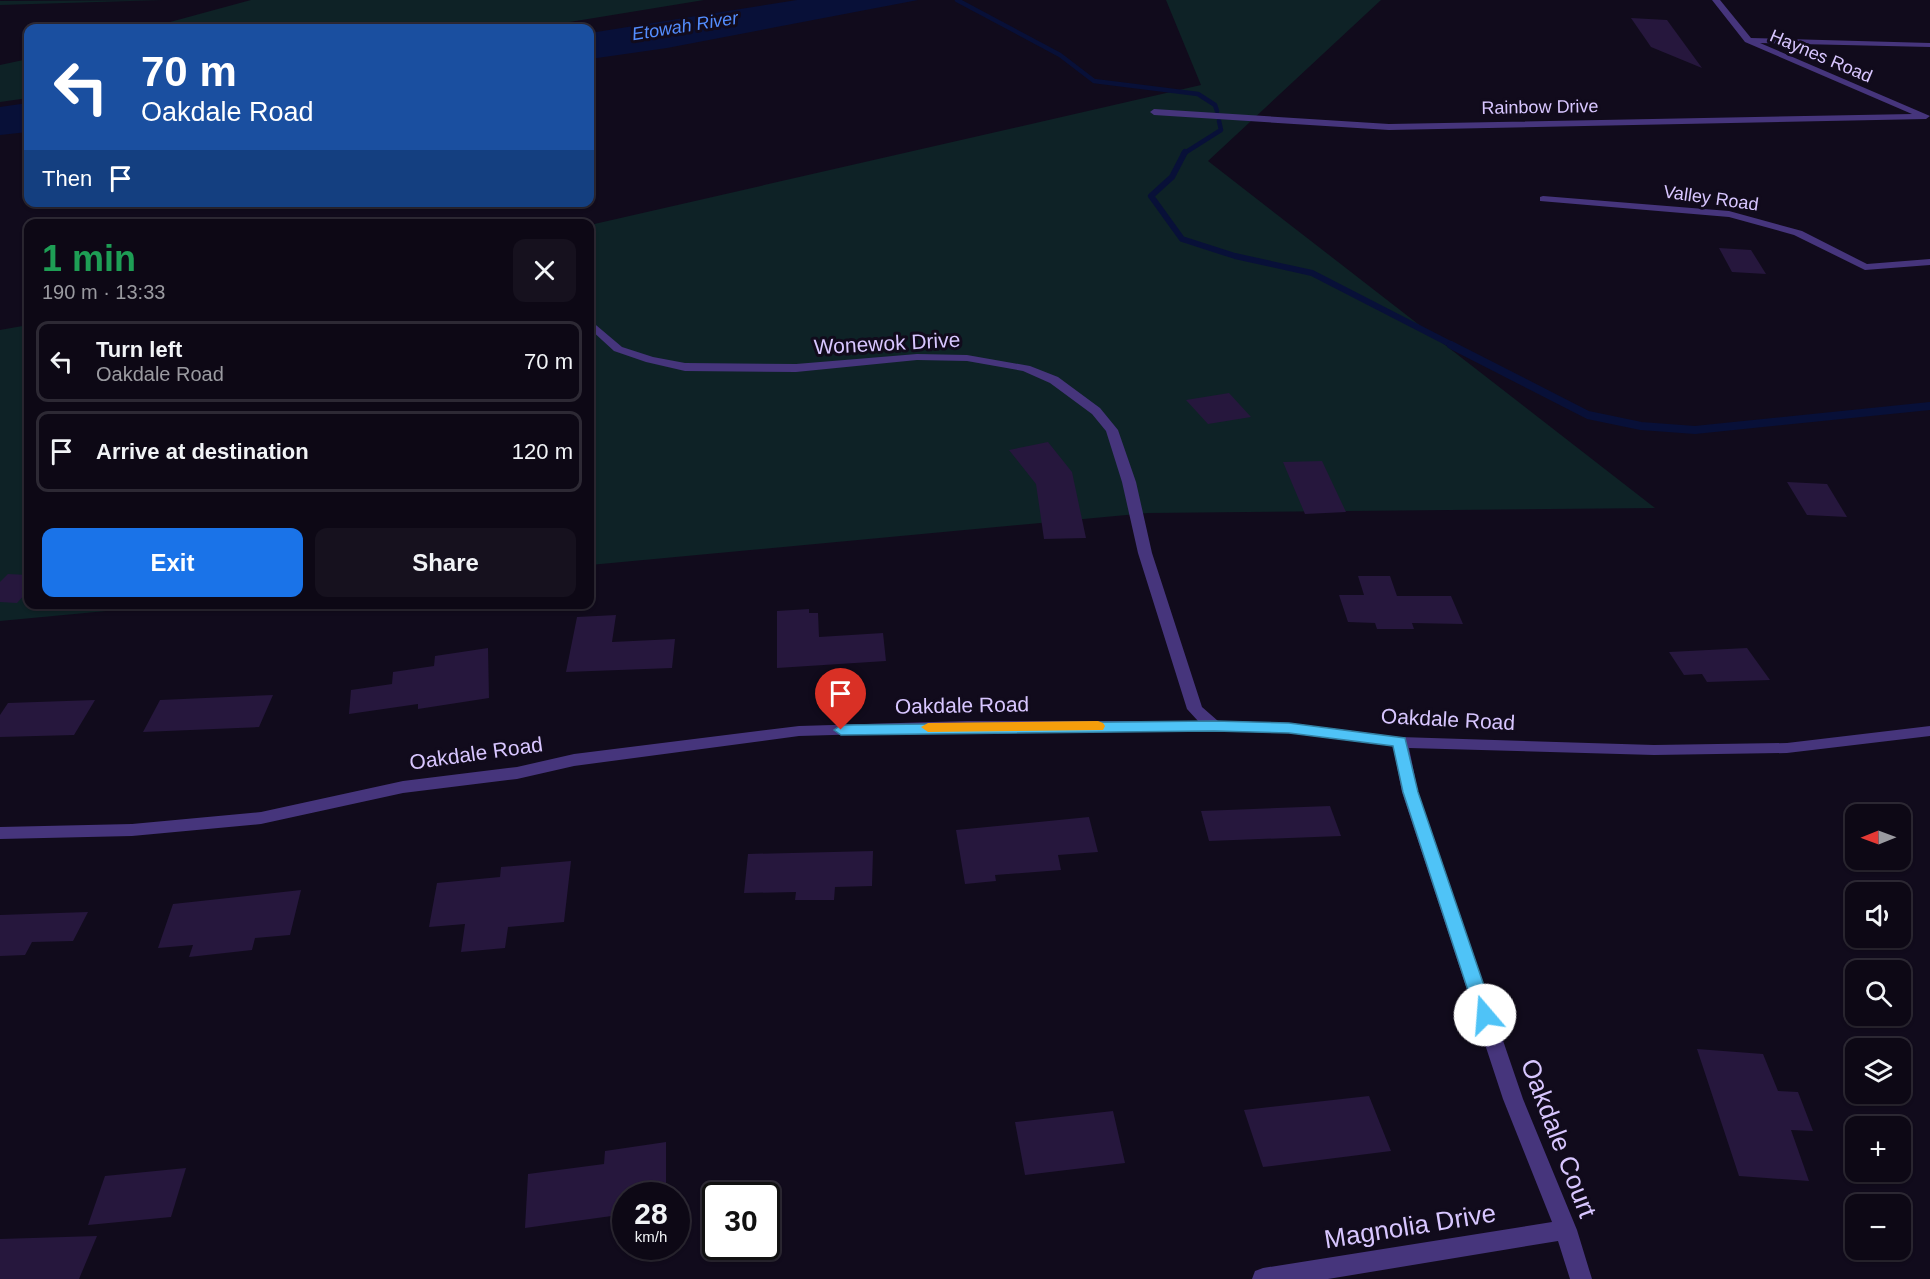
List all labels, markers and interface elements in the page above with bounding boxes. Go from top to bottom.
water label: Etowah River [631,8,740,44]
street label: Haynes Road [1767,25,1875,87]
icon: left [42,48,120,126]
text: 70 m [141,48,237,95]
street label: Rainbow Drive [1481,96,1599,118]
text: Oakdale Road [141,97,314,127]
icon: arrive [104,162,137,195]
text: Then [42,166,92,191]
street label: Valley Road [1662,181,1760,215]
text: 1 min [42,238,136,279]
button: close [513,239,576,302]
text: 190 m · 13:33 [42,281,165,303]
street label: Wonewok Drive [813,328,961,358]
text: Turn left [96,337,182,362]
icon: left [45,345,78,378]
text: 70 m [524,349,573,374]
text: Oakdale Road [96,363,224,385]
icon: arrive [45,435,78,468]
text: Arrive at destination [96,439,309,464]
text: 120 m [512,439,573,464]
button: Exit [42,528,303,597]
button: Share [315,528,576,597]
pin [815,668,866,730]
icon: arrive [824,677,857,710]
street label: Oakdale Road [895,692,1029,718]
street label: Oakdale Road [1380,704,1516,734]
street label: Oakdale Road [408,732,544,774]
north arrow [1845,804,1911,870]
map controls [1845,804,1911,1260]
button: sound [1845,882,1911,948]
button: search [1845,960,1911,1026]
position arrow [1453,983,1517,1047]
button: layers [1845,1038,1911,1104]
street label: Oakdale Court [1515,1054,1603,1222]
button: + [1845,1116,1911,1182]
speed limit sign: 30 [702,1182,780,1260]
button: − [1845,1194,1911,1260]
text: 28 [634,1197,668,1230]
street label: Magnolia Drive [1322,1198,1498,1254]
text: km/h [635,1228,667,1245]

